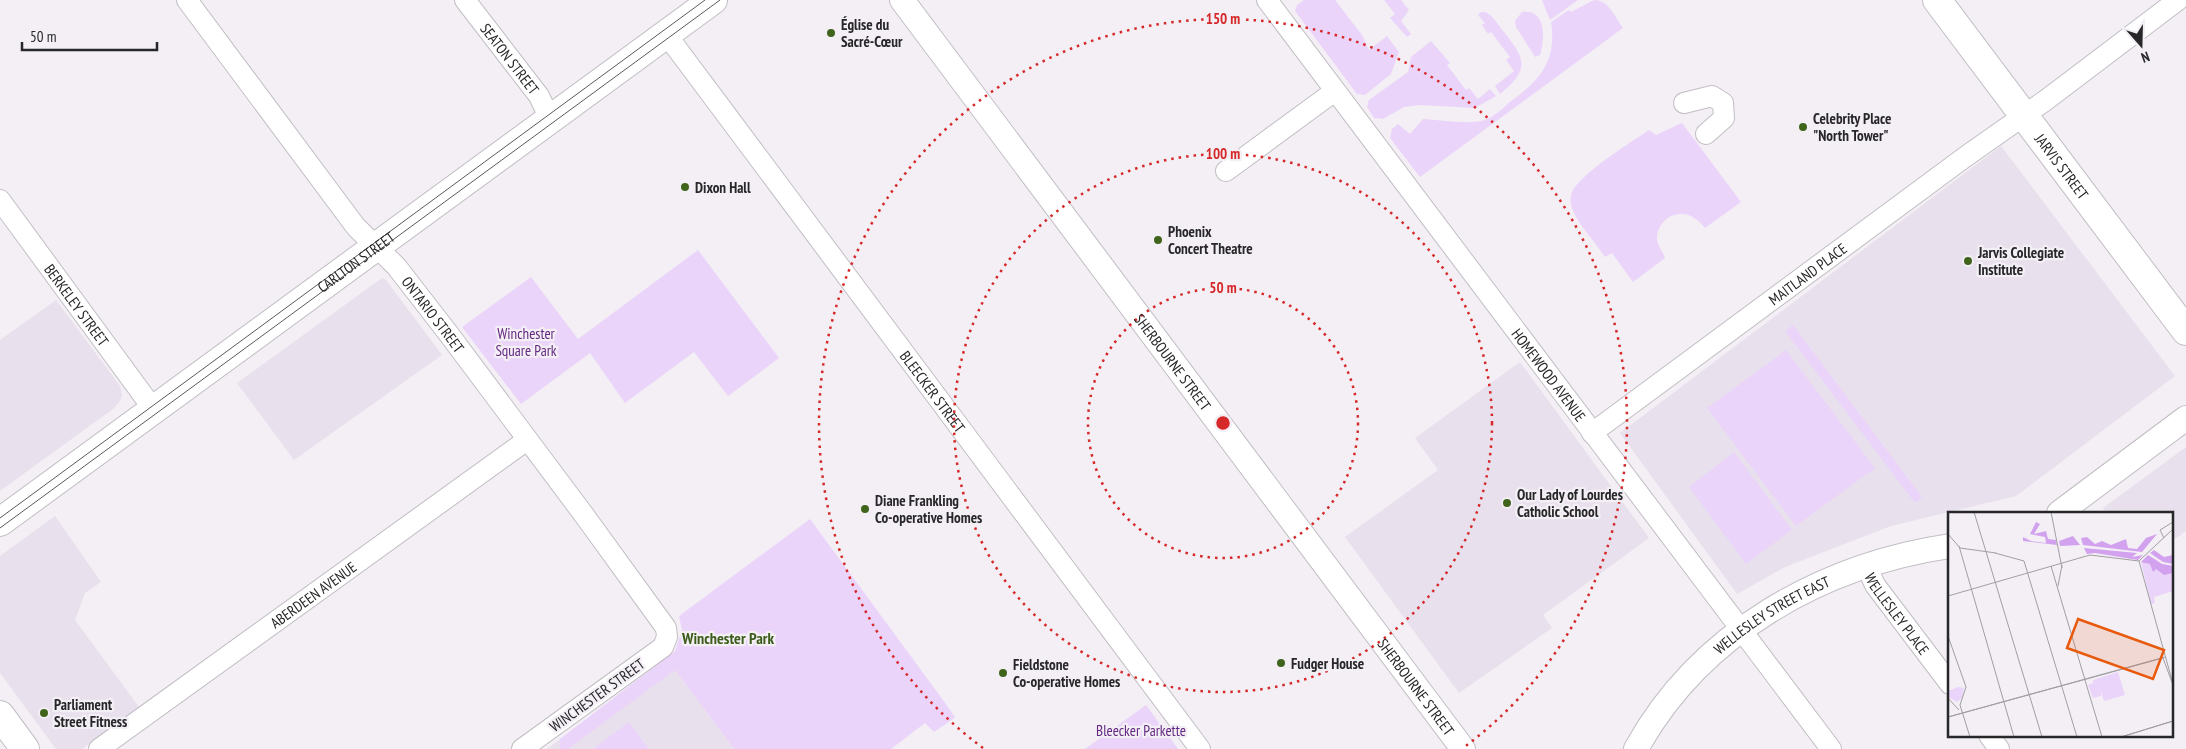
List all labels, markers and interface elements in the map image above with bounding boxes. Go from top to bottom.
text: 150 m [1206,9,1240,28]
place label: Église du Sacré-Cœur [841,15,903,51]
street label: SEATON STREET [477,19,544,98]
scale bar [22,20,158,52]
north arrow [2116,20,2166,70]
text: 50 m [30,27,56,46]
marker: Église du Sacré-Cœur [825,27,837,39]
text: N [2139,47,2152,67]
place label: Celebrity Place "North Tower" [1813,109,1891,145]
marker: Celebrity Place "North Tower" [1797,121,1809,133]
street label: JARVIS STREET [2031,129,2093,203]
text: 100 m [1206,144,1240,163]
place label: Dixon Hall [695,178,751,197]
marker: Dixon Hall [679,181,691,193]
place label: Phoenix Concert Theatre [1168,222,1253,258]
street label: CARLTON STREET [313,227,398,296]
marker: Phoenix Concert Theatre [1152,234,1164,246]
street label: MAITLAND PLACE [1765,238,1850,309]
place label: Jarvis Collegiate Institute [1977,243,2064,279]
marker: Jarvis Collegiate Institute [1962,255,1974,267]
street label: BERKELEY STREET [41,260,113,350]
street label: ONTARIO STREET [398,272,469,357]
text: 50 m [1209,278,1237,297]
street label: SHERBOURNE STREET [1131,310,1216,414]
park label: Winchester Square Park [495,324,557,360]
street label: HOMEWOOD AVENUE [1508,324,1590,425]
street label: BLEECKER STREET [896,347,970,436]
centre of rings [1214,414,1232,432]
place label: Our Lady of Lourdes Catholic School [1517,485,1623,521]
place label: Diane Frankling Co-operative Homes [875,491,982,527]
marker: Our Lady of Lourdes Catholic School [1501,497,1513,509]
marker: Diane Frankling Co-operative Homes [859,503,871,515]
inset map [1948,512,2174,736]
street label: ABERDEEN AVENUE [266,557,360,632]
street label: WELLESLEY PLACE [1861,570,1934,658]
street label: WELLESLEY STREET EAST [1709,571,1833,658]
district label: Winchester Park [681,628,774,648]
street label: SHERBOURNE STREET [1374,635,1459,739]
street label: WINCHESTER STREET [546,654,648,736]
place label: Fudger House [1291,654,1364,673]
place label: Fieldstone Co-operative Homes [1013,655,1120,691]
marker: Fudger House [1275,657,1287,669]
marker: Fieldstone Co-operative Homes [997,667,1009,679]
place label: Parliament Street Fitness [54,695,127,731]
marker: Parliament Street Fitness [38,707,50,719]
park label: Bleecker Parkette [1096,721,1186,740]

